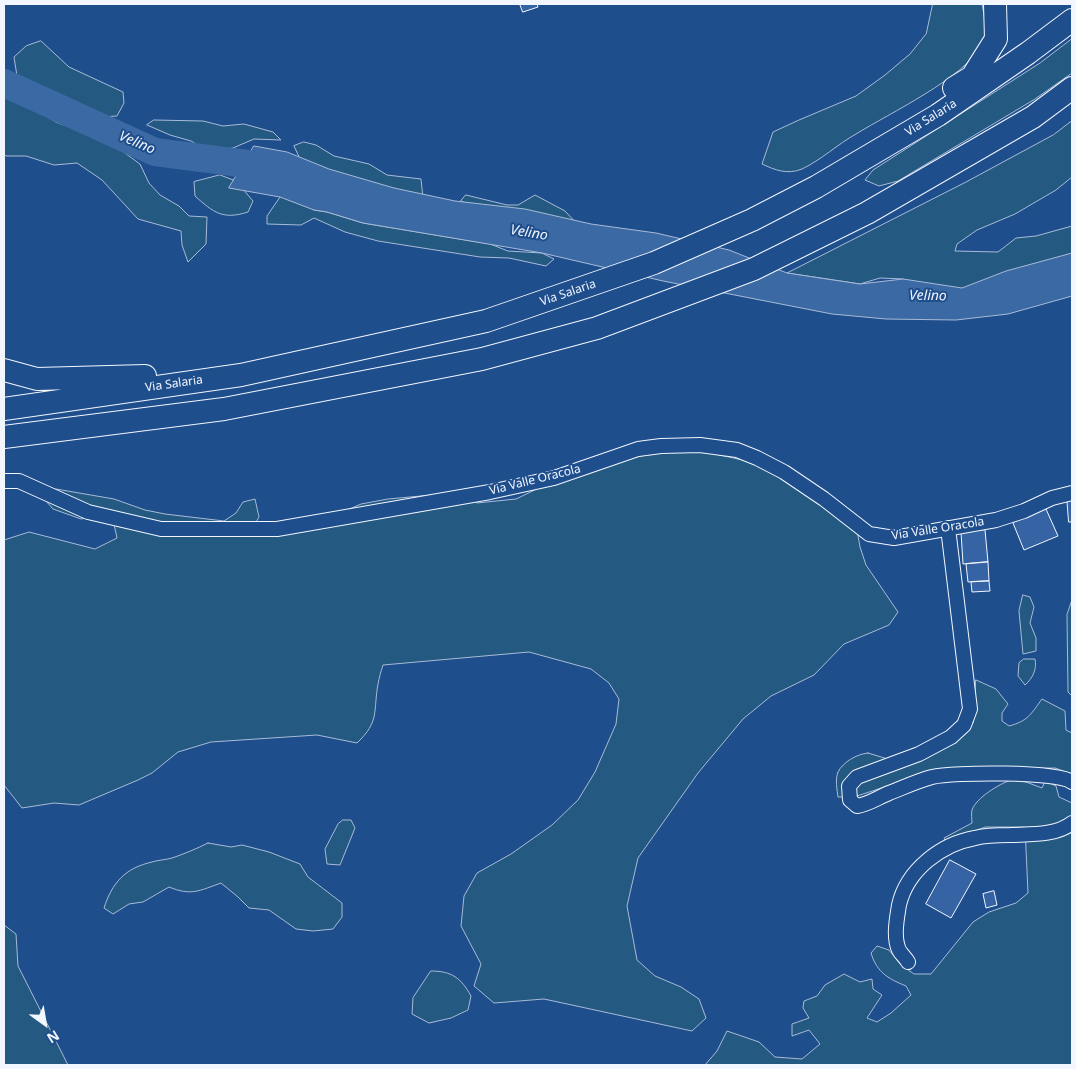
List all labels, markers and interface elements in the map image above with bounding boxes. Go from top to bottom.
street label: Via Salaria [903,97,959,139]
water label: Velino [116,128,158,158]
water label: Velino [509,222,549,244]
street label: Via Salaria [538,277,598,309]
water label: Velino [909,287,947,305]
street label: Via Salaria [144,373,204,395]
street label: Via Valle Oracola [488,462,582,498]
street label: Via Valle Oracola [891,515,985,543]
north arrow [20,999,70,1049]
text: N [43,1026,63,1048]

